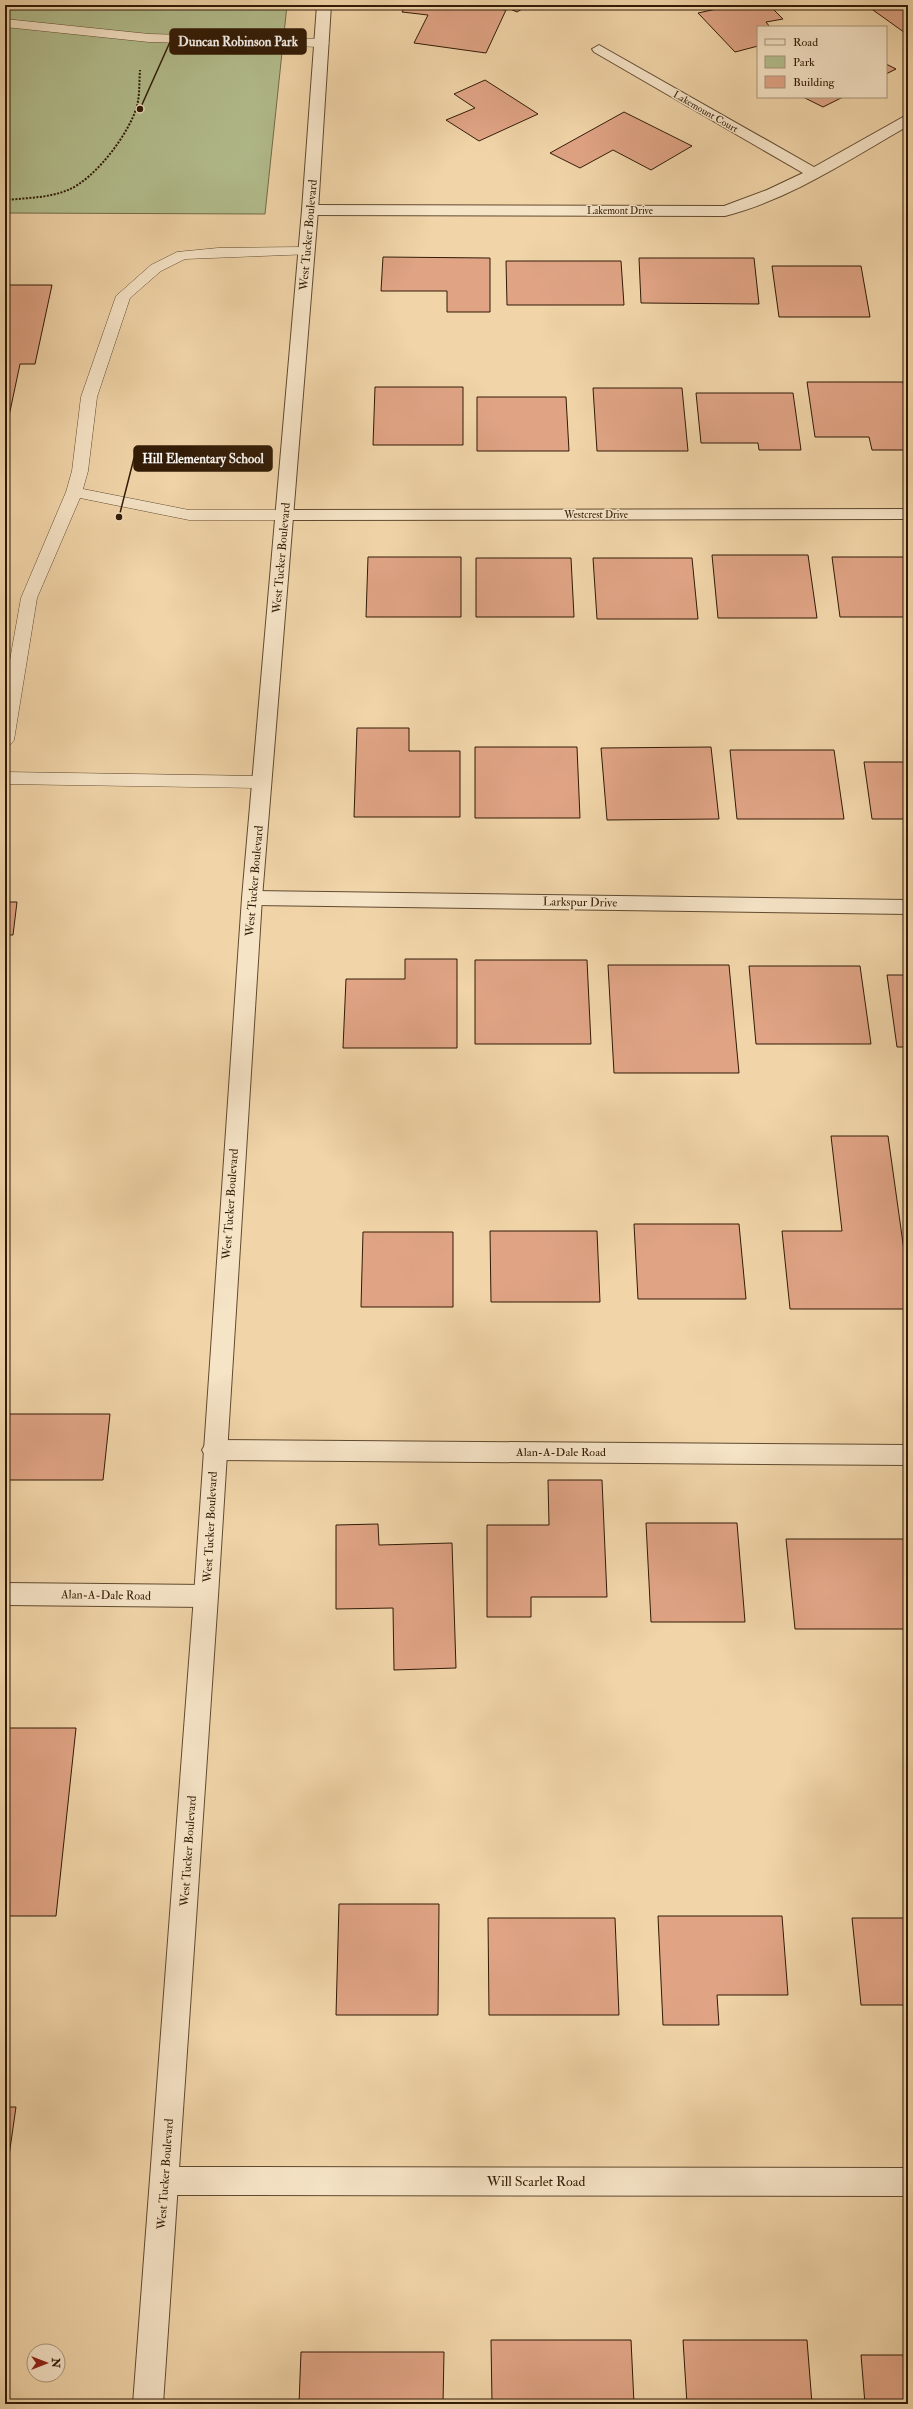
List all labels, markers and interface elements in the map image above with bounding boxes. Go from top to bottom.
legend [757,26,887,98]
callout: Duncan Robinson Park [170,29,306,54]
text: Duncan Robinson Park [178,34,299,50]
text: Road [793,35,818,50]
text: Park [793,55,815,70]
text: Building [793,75,836,90]
street label: Lakemount Court [671,89,741,136]
street label: West Tucker Boulevard [296,179,321,292]
street label: Lakemont Drive [587,205,653,217]
callout: Hill Elementary School [134,446,272,471]
text: Hill Elementary School [142,451,264,468]
street label: West Tucker Boulevard [269,502,294,615]
street label: Westcrest Drive [563,509,628,521]
street label: West Tucker Boulevard [242,825,267,938]
street label: Larkspur Drive [543,894,617,911]
street label: West Tucker Boulevard [219,1148,242,1261]
street label: Alan-A-Dale Road [515,1445,606,1460]
street label: West Tucker Boulevard [200,1471,221,1584]
street label: Alan-A-Dale Road [60,1587,151,1604]
street label: West Tucker Boulevard [177,1795,200,1908]
street label: West Tucker Boulevard [154,2118,177,2231]
street label: Will Scarlet Road [486,2173,585,2190]
north arrow [26,2343,66,2383]
text: N [49,2357,62,2369]

